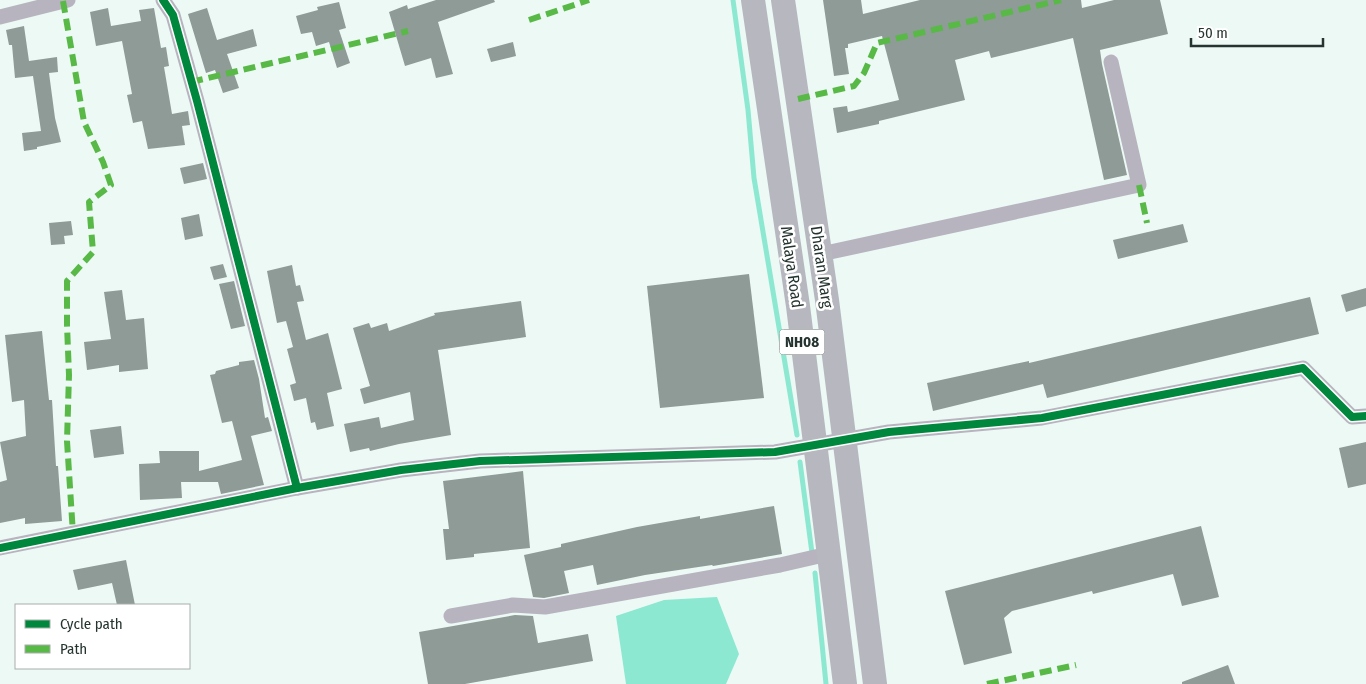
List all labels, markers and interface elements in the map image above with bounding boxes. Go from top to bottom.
scale bar [1191,15,1324,47]
text: 50 m [1198,24,1228,42]
street label: Malaya Road [777,225,807,309]
street label: Dharan Marg [807,225,837,310]
road number: NH08 [780,330,824,354]
legend [15,604,190,669]
text: Cycle path [60,615,123,633]
text: Path [60,640,87,658]

